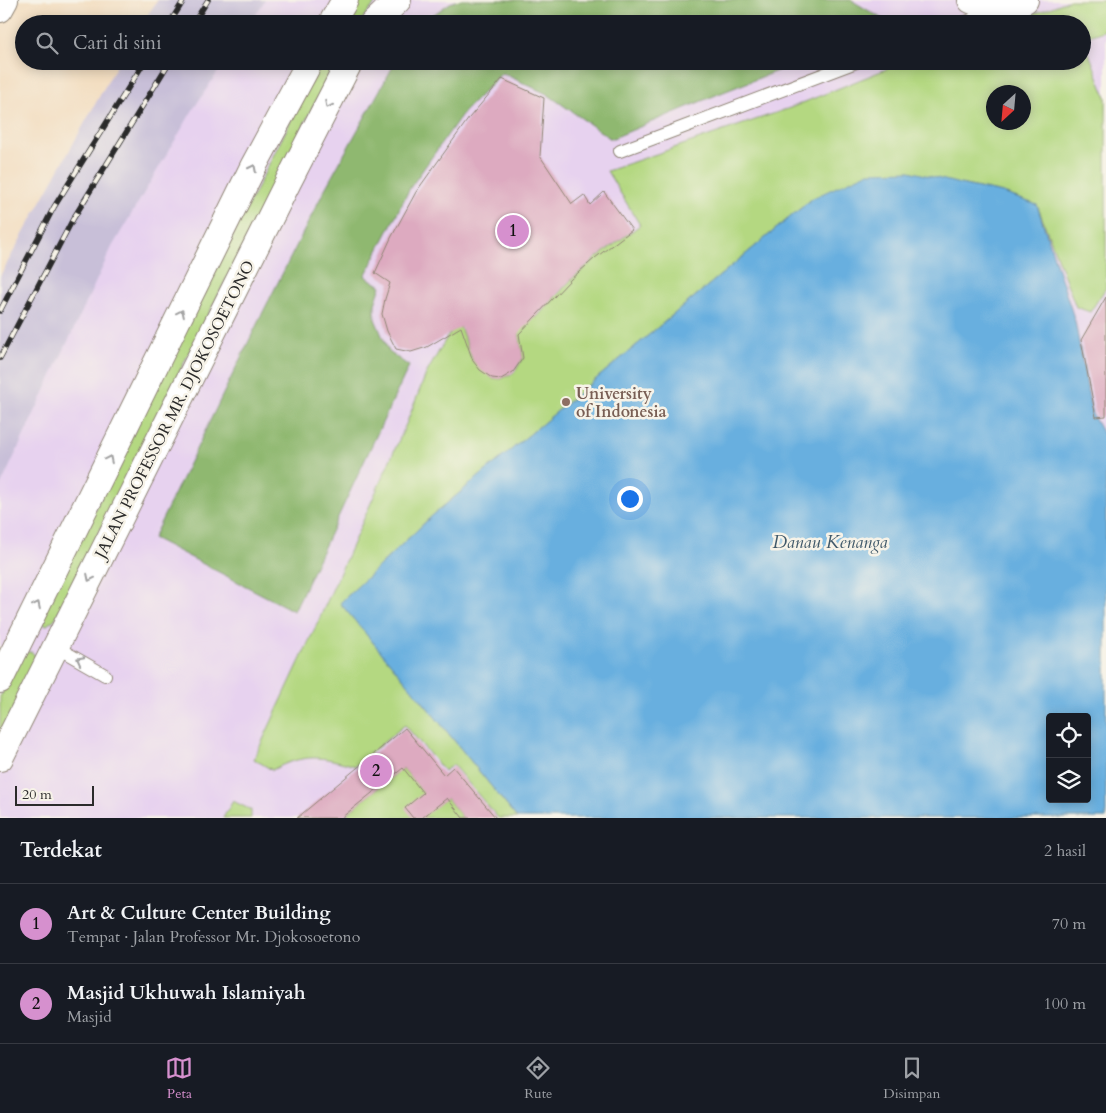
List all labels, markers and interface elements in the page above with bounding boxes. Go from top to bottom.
search box [15,15,1091,70]
icon: search [33,29,61,57]
text: Cari di sini [73,30,162,56]
north arrow [986,85,1031,130]
one-way arrow [324,99,334,108]
one-way arrow [247,164,257,173]
pin: 1 [497,212,529,250]
street label: JALAN PROFESSOR MR. DJOKOSOETONO [89,257,260,564]
one-way arrow [175,309,185,318]
place label: University of Indonesia [576,383,667,423]
marker: University of Indonesia [560,396,572,408]
one-way arrow [103,455,113,464]
your location [617,486,643,512]
water label: Danau Kenanga [772,530,888,555]
one-way arrow [86,573,96,582]
one-way arrow [31,601,42,610]
one-way arrow [77,657,86,667]
map controls [1046,713,1091,803]
button: locate [1046,713,1091,758]
pin: 2 [360,752,392,790]
button: layers [1046,758,1091,803]
scale bar [15,783,94,806]
text: 20 m [22,785,52,804]
text: Terdekat [20,836,102,865]
text: 2 hasil [1044,840,1086,862]
text: Art & Culture Center Building [67,900,331,926]
text: 1 [32,913,40,935]
text: 70 m [1052,913,1086,935]
text: Tempat · Jalan Professor Mr. Djokosoetono [67,926,360,948]
text: Masjid Ukhuwah Islamiyah [67,980,306,1006]
text: 2 [32,993,40,1015]
text: 100 m [1044,993,1086,1015]
text: Masjid [67,1006,112,1028]
tab: Peta [165,1054,193,1103]
tab: Rute [524,1054,552,1103]
tab: Disimpan [883,1054,941,1103]

